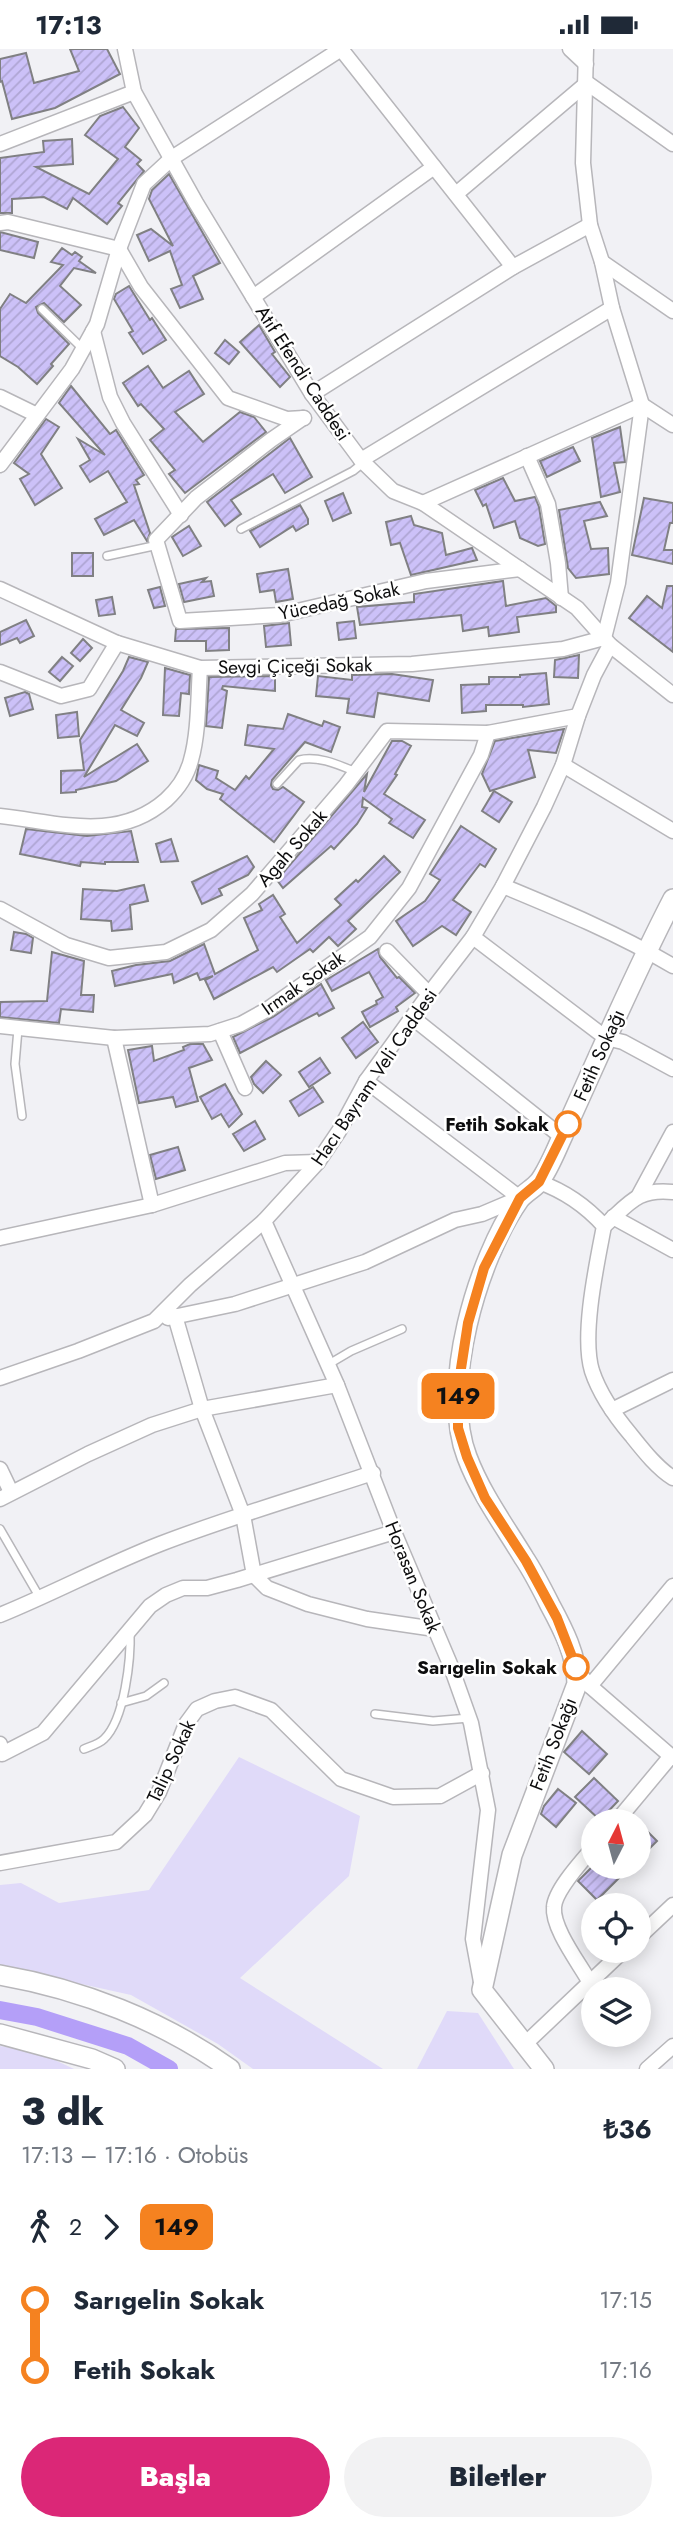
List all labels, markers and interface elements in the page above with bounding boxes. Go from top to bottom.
text: 17:13 [35,6,102,44]
street label: Atıf Efendi Caddesi [249,300,357,446]
street label: Yücedağ Sokak [276,575,402,627]
street label: Sevgi Çiçeği Sokak [218,651,373,681]
street label: Agah Sokak [251,803,334,893]
street label: Irmak Sokak [256,944,351,1022]
street label: Hacı Bayram Veli Caddesi [304,983,444,1171]
street label: Fetih Sokağı [567,1005,631,1105]
place label: Fetih Sokak [445,1111,549,1138]
marker: Fetih Sokak [555,1111,581,1137]
line badge: 149 [418,1373,498,1419]
text: 149 [435,1378,481,1413]
street label: Horasan Sokak [378,1517,448,1638]
place label: Sarıgelin Sokak [417,1654,557,1681]
marker: Sarıgelin Sokak [563,1654,589,1680]
street label: Fetih Sokağı [523,1693,583,1795]
street label: Talip Sokak [140,1715,202,1807]
north arrow [581,1809,651,1879]
map controls [581,1809,651,2047]
button: locate [581,1893,651,1963]
button: layers [581,1977,651,2047]
text: 3 dk [21,2084,104,2139]
text: ₺36 [604,2110,652,2148]
text: 17:13 – 17:16 · Otobüs [21,2138,248,2172]
icon: walk [21,2208,59,2246]
icon: forward [92,2208,130,2246]
text: 149 [154,2209,199,2244]
text: 2 [69,2210,82,2244]
text: Sarıgelin Sokak [73,2281,264,2319]
text: 17:15 [599,2283,652,2317]
text: Fetih Sokak [73,2351,215,2389]
text: 17:16 [599,2353,652,2387]
button: Başla [21,2437,330,2517]
button: Biletler [344,2437,652,2517]

